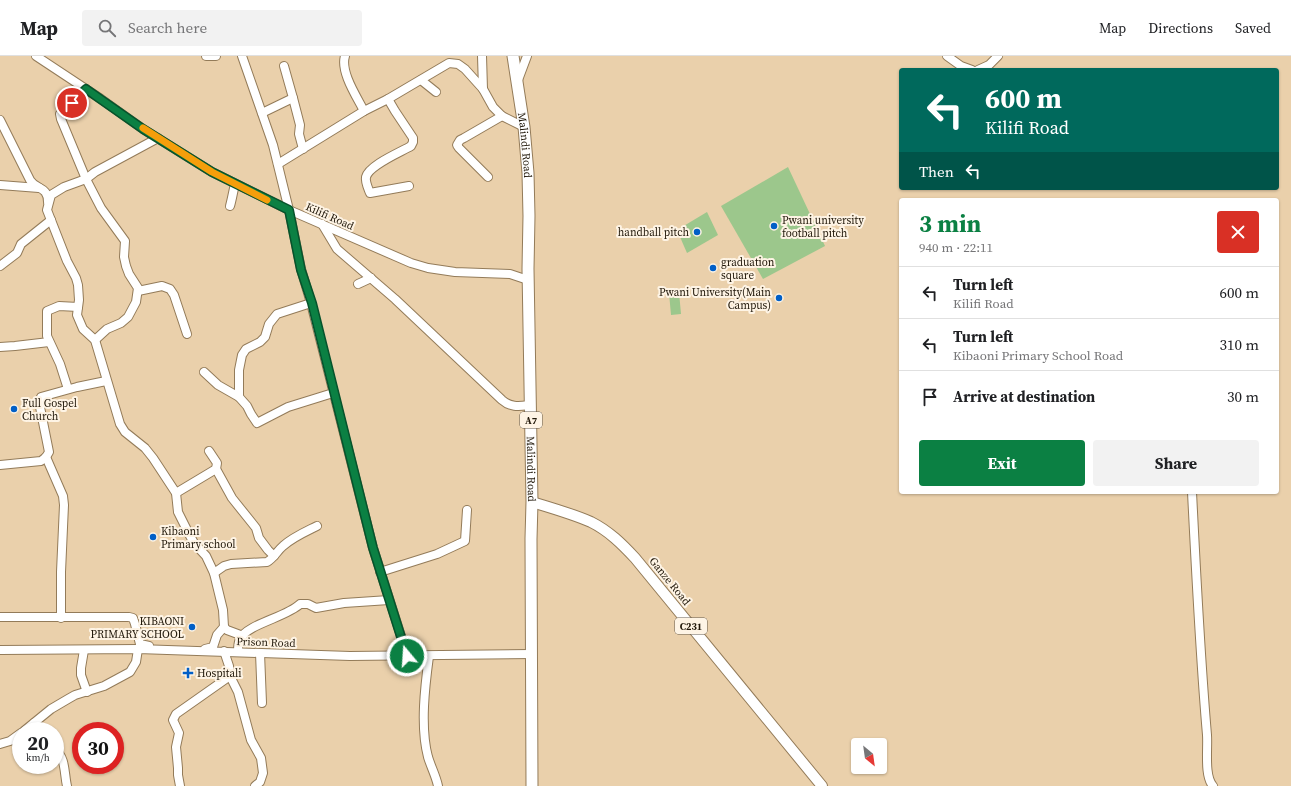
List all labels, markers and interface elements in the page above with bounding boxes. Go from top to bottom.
search box [82,10,362,46]
text: Map [20,15,58,41]
icon: search [96,17,118,39]
text: Search here [128,17,207,38]
text: Map [1099,18,1126,38]
text: Directions [1148,18,1213,38]
text: Saved [1235,18,1271,38]
text: 600 m [985,79,1062,117]
icon: left [919,84,971,136]
pin [55,86,89,120]
icon: arrive [61,92,83,114]
street label: Malindi Road [514,111,535,179]
text: Kilifi Road [985,115,1069,140]
icon: left [962,160,984,182]
text: Then [919,161,954,182]
street label: Kilifi Road [303,199,357,234]
text: 3 min [919,207,981,240]
button: close [1217,211,1259,253]
place label: Pwani university football pitch [782,213,864,241]
marker: Pwani university football pitch [769,221,779,231]
place label: handball pitch [618,225,689,240]
marker: handball pitch [692,227,702,237]
text: 940 m · 22:11 [919,239,993,256]
place label: graduation square [721,255,775,283]
marker: graduation square [708,263,718,273]
text: Turn left [953,274,1013,295]
icon: left [919,282,941,304]
text: 600 m [1219,282,1259,303]
place label: Pwani University(Main Campus) [659,285,771,313]
marker: Pwani University(Main Campus) [774,293,784,303]
text: Kilifi Road [953,295,1014,312]
text: Turn left [953,326,1013,347]
icon: left [919,334,941,356]
text: 310 m [1219,334,1259,355]
text: Kibaoni Primary School Road [953,347,1123,364]
icon: arrive [919,386,941,408]
text: Arrive at destination [953,386,1095,407]
text: 30 m [1227,386,1259,407]
place label: Full Gospel Church [22,396,77,424]
marker: Full Gospel Church [9,404,19,414]
road number: A7 [520,412,542,428]
street label: Malindi Road [523,436,539,503]
button: Exit [919,440,1085,486]
button: Share [1093,440,1259,486]
place label: Kibaoni Primary school [161,524,236,552]
marker: Kibaoni Primary school [148,532,158,542]
street label: Ganze Road [646,554,694,609]
place label: KIBAONI PRIMARY SCHOOL [91,614,184,642]
road number: C231 [675,618,707,634]
marker: KIBAONI PRIMARY SCHOOL [187,622,197,632]
street label: Prison Road [236,634,297,651]
position arrow [386,635,428,677]
place label: Hospitali [197,666,242,681]
marker: Hospitali [182,667,194,679]
speed limit sign: 30 [72,722,124,774]
text: 20 [27,729,49,757]
north arrow [851,738,887,774]
map controls [851,738,887,774]
text: km/h [26,751,50,764]

